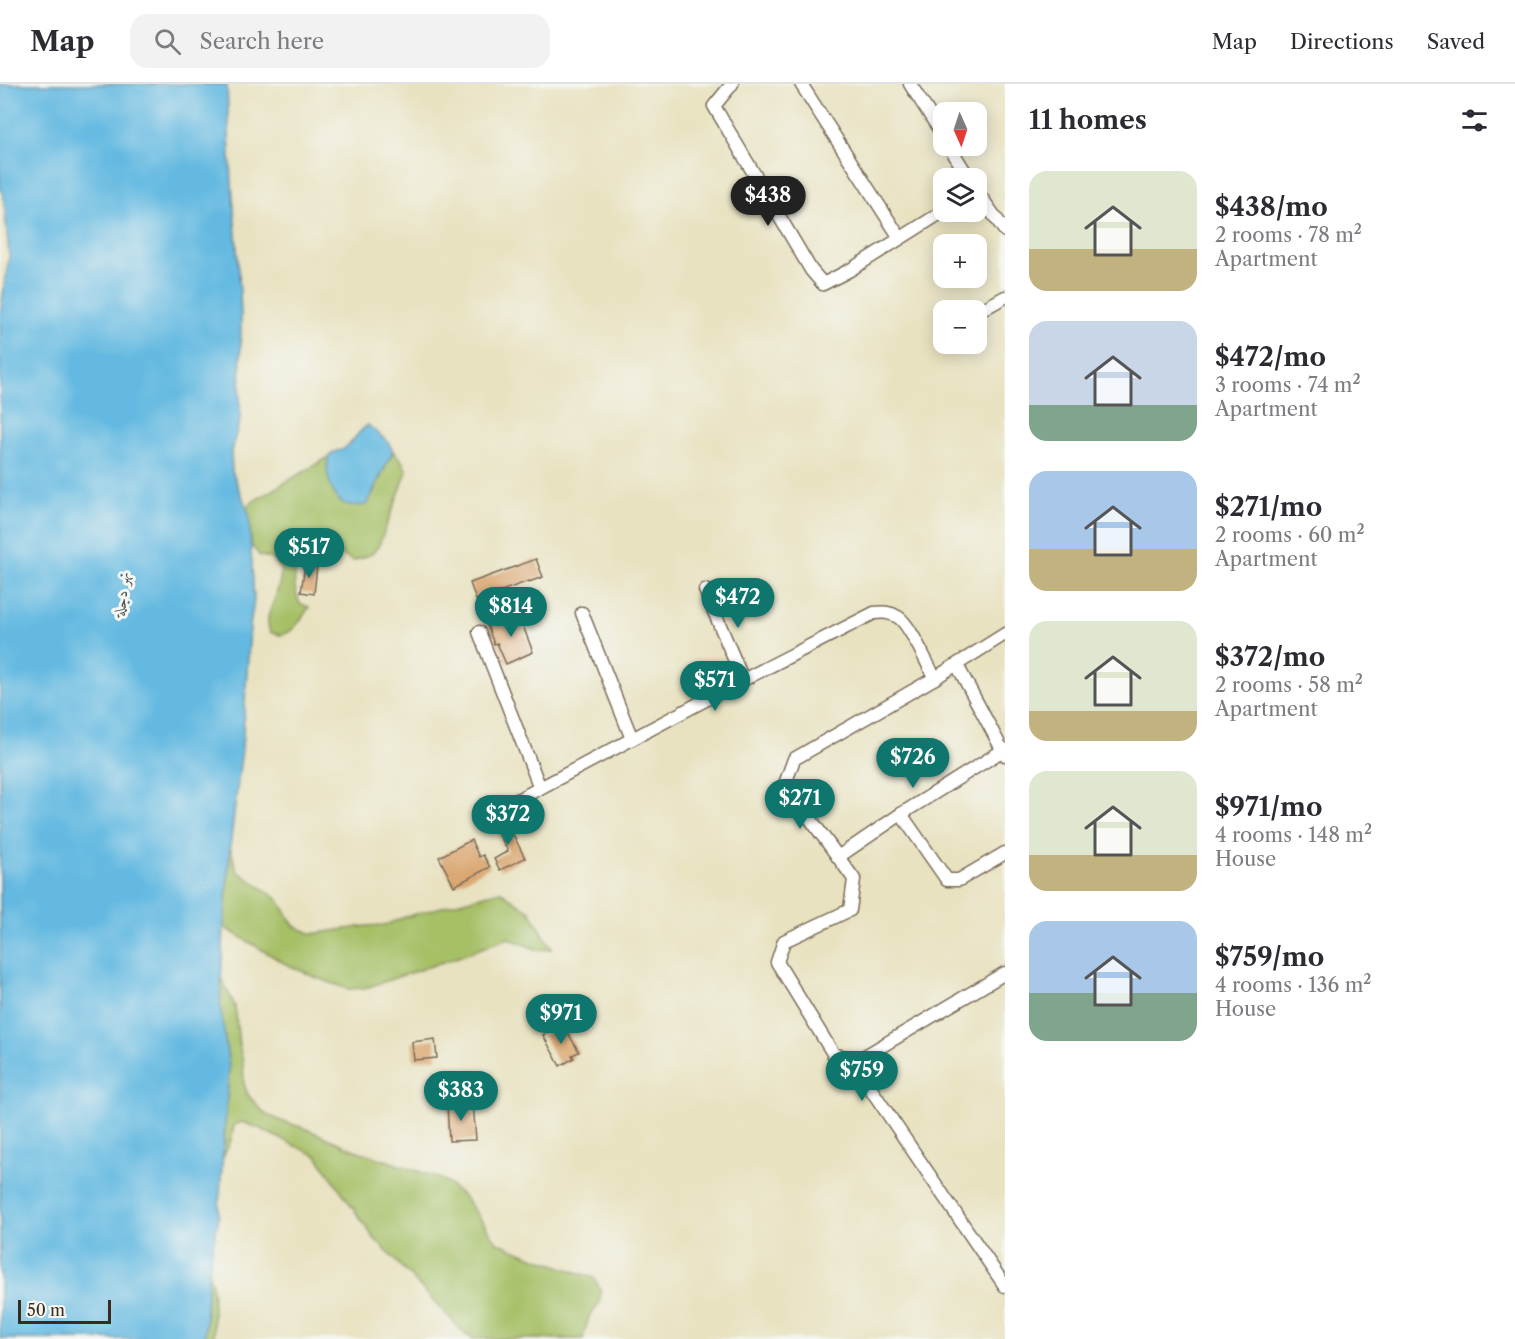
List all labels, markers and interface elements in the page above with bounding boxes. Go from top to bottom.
search box [130,14,550,68]
text: Map [30,24,94,58]
icon: search [151,25,184,58]
text: Search here [199,28,324,55]
text: Map [1212,29,1257,54]
text: Directions [1290,29,1394,54]
text: Saved [1427,29,1485,54]
north arrow [933,102,987,156]
map controls [933,102,987,354]
text: 11 homes [1029,104,1147,136]
icon: filters [1458,104,1491,137]
button: layers [933,168,987,222]
pin: $438 [732,176,804,227]
text: $438 [745,183,791,207]
text: $438/mo [1215,191,1328,223]
icon: home [1077,195,1149,267]
text: 2 rooms · 78 m² [1215,223,1362,247]
button: + [933,234,987,288]
text: Apartment [1215,247,1318,271]
button: − [933,300,987,354]
text: $472/mo [1215,341,1326,373]
icon: home [1077,345,1149,417]
text: 3 rooms · 74 m² [1215,373,1361,397]
text: Apartment [1215,397,1318,421]
text: $271/mo [1215,491,1322,523]
icon: home [1077,495,1149,567]
text: 2 rooms · 60 m² [1215,523,1365,547]
pin: $517 [273,528,345,579]
text: $517 [288,535,330,559]
text: Apartment [1215,547,1318,571]
water label: نهر دجلة [109,571,134,619]
pin: $472 [702,578,774,629]
text: $472 [715,585,761,609]
pin: $814 [475,587,547,638]
text: $814 [489,594,533,618]
text: $372/mo [1215,641,1325,673]
icon: home [1077,645,1149,717]
pin: $571 [679,661,751,712]
text: $571 [694,668,736,692]
text: 2 rooms · 58 m² [1215,673,1363,697]
text: Apartment [1215,697,1318,721]
pin: $726 [877,738,949,789]
text: $726 [890,745,936,769]
pin: $271 [764,779,836,830]
text: $271 [779,786,821,810]
text: $971/mo [1215,791,1322,823]
pin: $372 [472,795,544,846]
icon: home [1077,795,1149,867]
text: $372 [486,802,530,826]
text: 4 rooms · 148 m² [1215,823,1372,847]
text: House [1215,847,1276,871]
text: $759/mo [1215,941,1324,973]
icon: home [1077,945,1149,1017]
text: 4 rooms · 136 m² [1215,973,1371,997]
pin: $971 [525,994,597,1045]
text: House [1215,997,1276,1021]
text: $971 [540,1001,582,1025]
pin: $759 [826,1051,898,1102]
text: $759 [840,1058,884,1082]
pin: $383 [425,1071,497,1122]
text: $383 [438,1078,484,1102]
scale bar [18,1297,111,1324]
text: 50 m [27,1300,65,1320]

